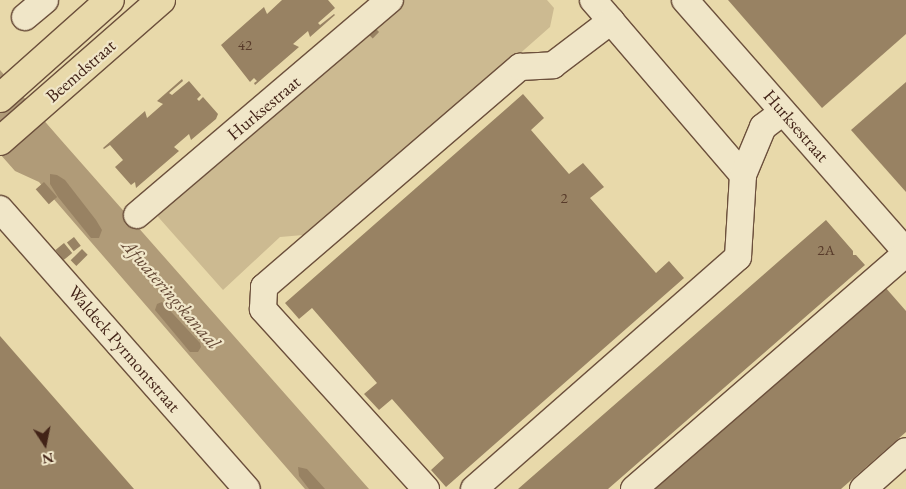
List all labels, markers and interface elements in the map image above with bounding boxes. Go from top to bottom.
street label: Beemdstraat [42,35,120,107]
house number: 42 [238,36,252,54]
street label: Hurksestraat [223,71,305,145]
street label: Hurksestraat [759,85,833,167]
house number: 2 [560,189,568,207]
water label: Afwateringskanaal [117,234,225,354]
house number: 2A [817,241,835,259]
street label: Waldeck Pyrmontstraat [63,281,185,417]
north arrow [20,419,70,469]
text: N [41,449,55,469]

